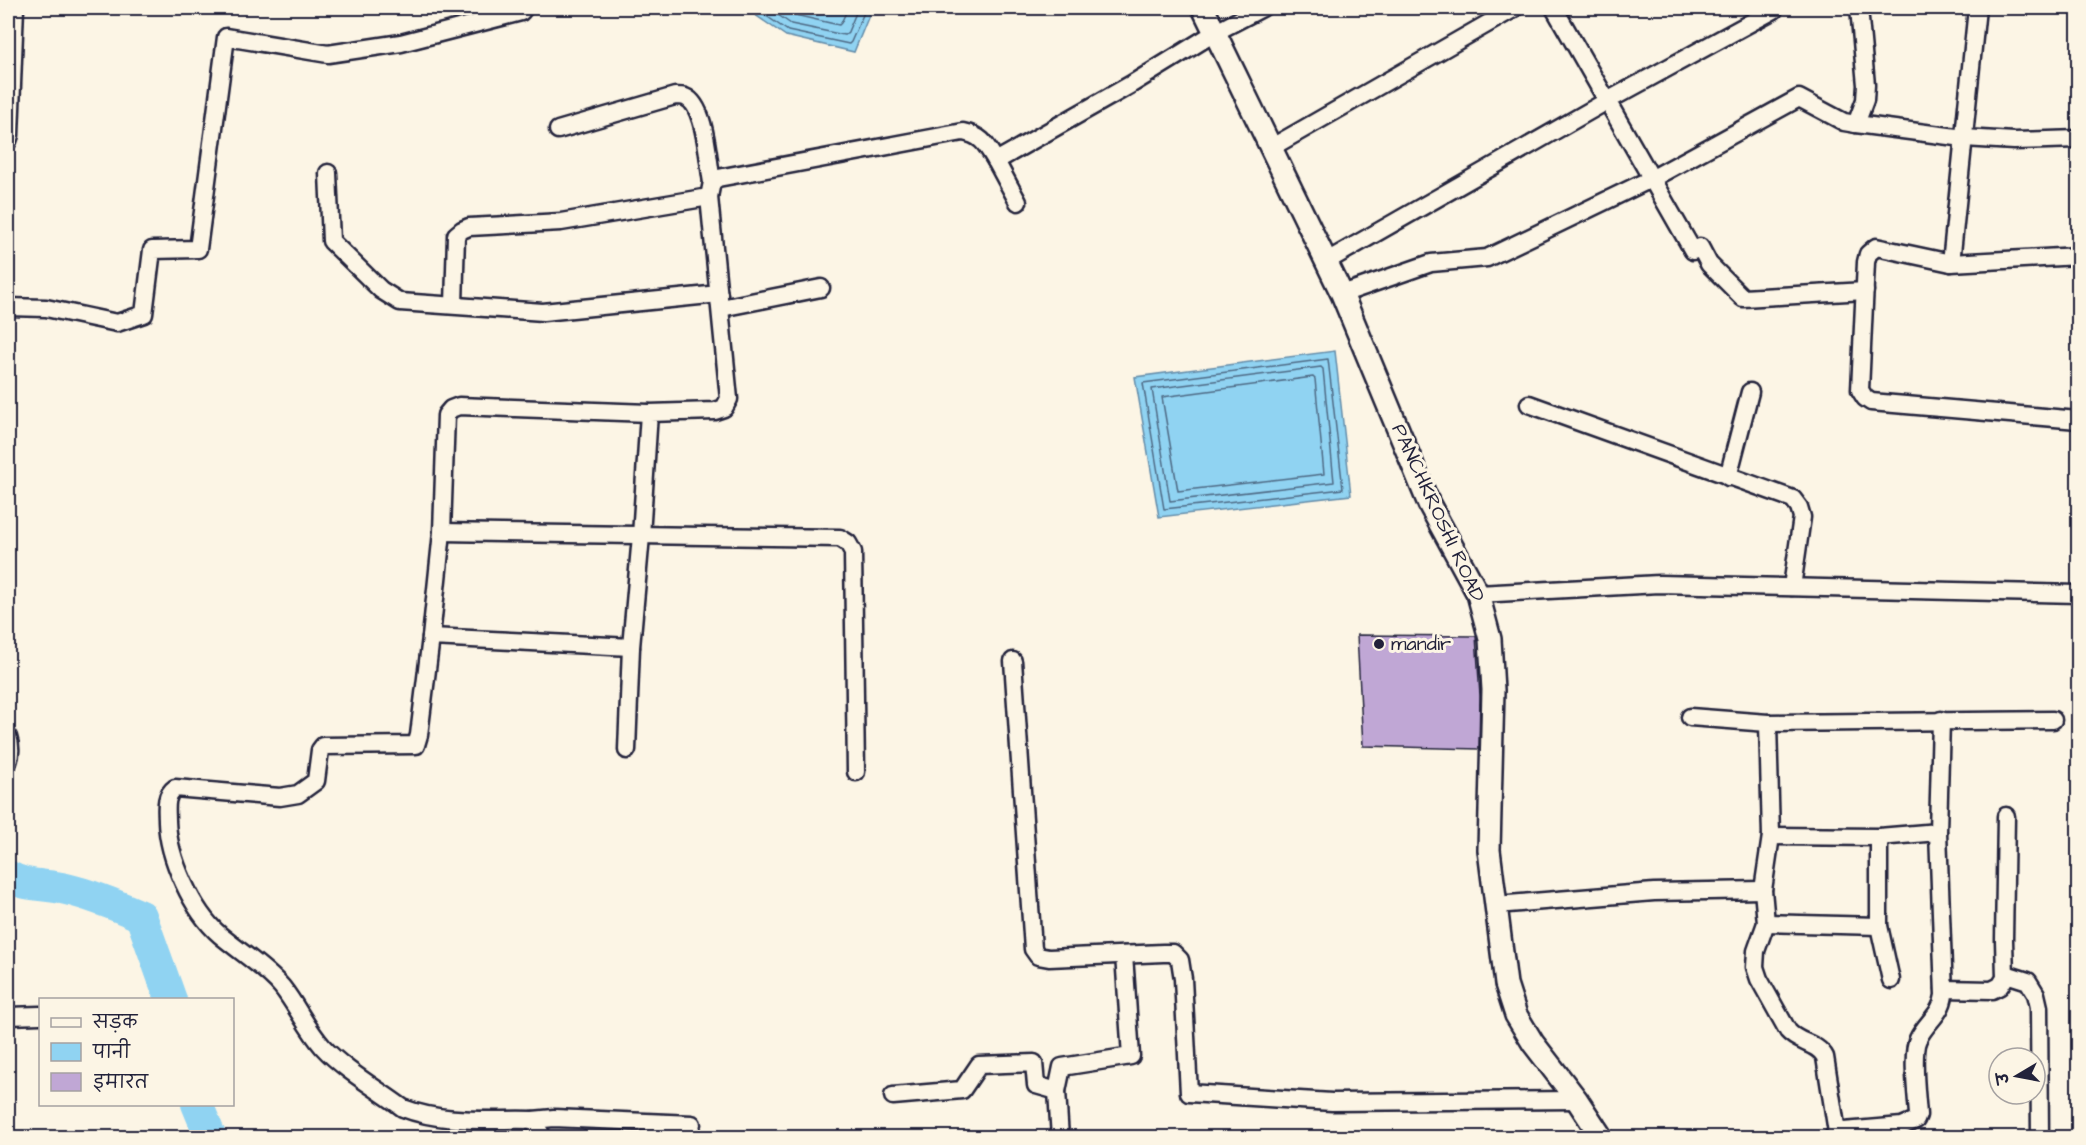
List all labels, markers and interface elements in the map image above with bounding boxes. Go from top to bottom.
street label: PANCHKROSHI ROAD [1384,419,1492,607]
place label: mandir [1391,630,1451,658]
marker: mandir [1372,637,1386,651]
legend [39,998,234,1106]
text: सड़क [92,1010,138,1035]
text: पानी [92,1038,131,1065]
north arrow [1987,1046,2047,1106]
text: इमारत [93,1070,149,1095]
text: उ [1991,1070,2015,1088]

